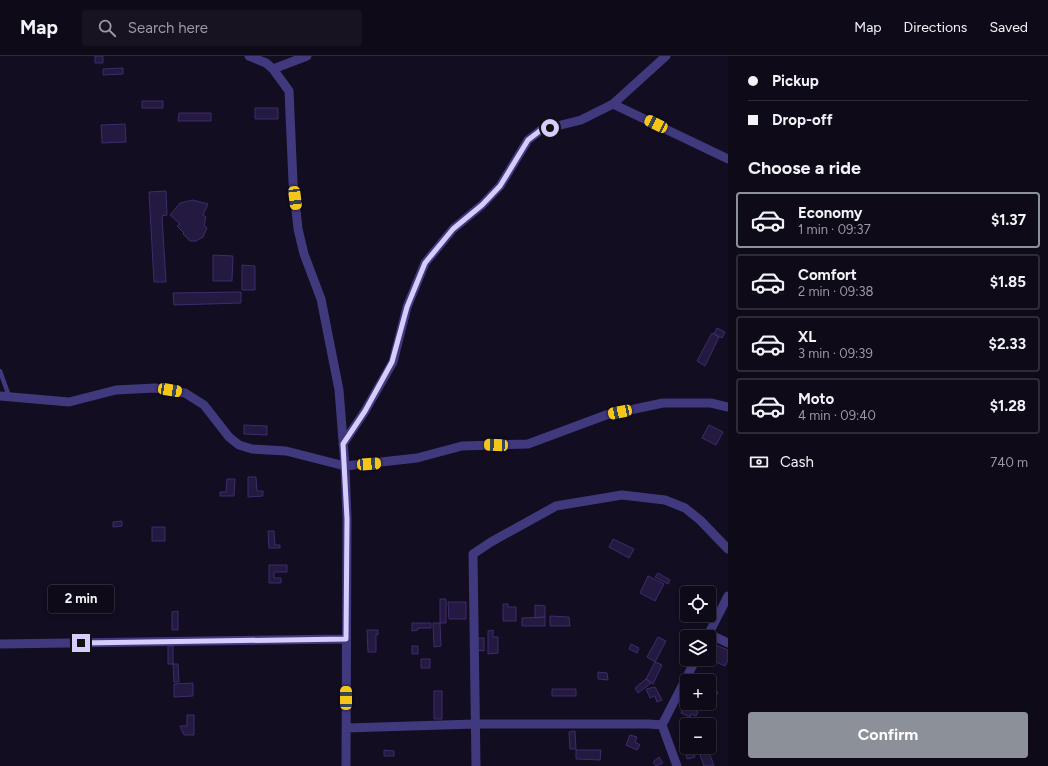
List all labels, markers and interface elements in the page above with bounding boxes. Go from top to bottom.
search box [82,10,362,46]
text: Map [20,16,58,39]
icon: search [96,17,118,39]
text: Search here [128,19,208,37]
text: Map [854,19,882,36]
text: Directions [904,19,967,36]
text: Saved [989,19,1028,36]
text: Pickup [772,72,819,90]
text: Drop-off [772,111,833,129]
car [643,113,669,135]
route start [541,119,559,137]
text: Choose a ride [748,157,861,179]
car [288,185,302,211]
icon: car [750,202,786,238]
text: Economy [798,204,863,222]
text: $1.37 [991,211,1026,229]
text: 1 min · 09:37 [798,222,871,237]
icon: car [750,264,786,300]
text: Comfort [798,266,857,284]
text: $1.85 [990,273,1026,291]
text: 2 min · 09:38 [798,284,874,299]
icon: car [750,326,786,362]
text: XL [798,328,816,346]
text: $2.33 [989,335,1026,353]
text: 3 min · 09:39 [798,346,873,361]
car [157,382,183,398]
icon: car [750,388,786,424]
text: Moto [798,390,834,408]
text: $1.28 [990,397,1026,415]
car [607,404,633,420]
text: 4 min · 09:40 [798,408,876,423]
car [484,439,508,451]
icon: cash [748,451,770,473]
text: Cash [780,453,814,471]
text: 740 m [990,455,1028,470]
car [357,457,381,471]
callout: 2 min [48,585,114,613]
map controls [680,586,716,754]
button: locate [680,586,716,622]
text: 2 min [65,591,97,606]
button: layers [680,630,716,666]
route end [72,634,90,652]
button: + [680,674,716,710]
car [340,686,352,710]
button: Confirm [748,712,1028,758]
button: − [680,718,716,754]

